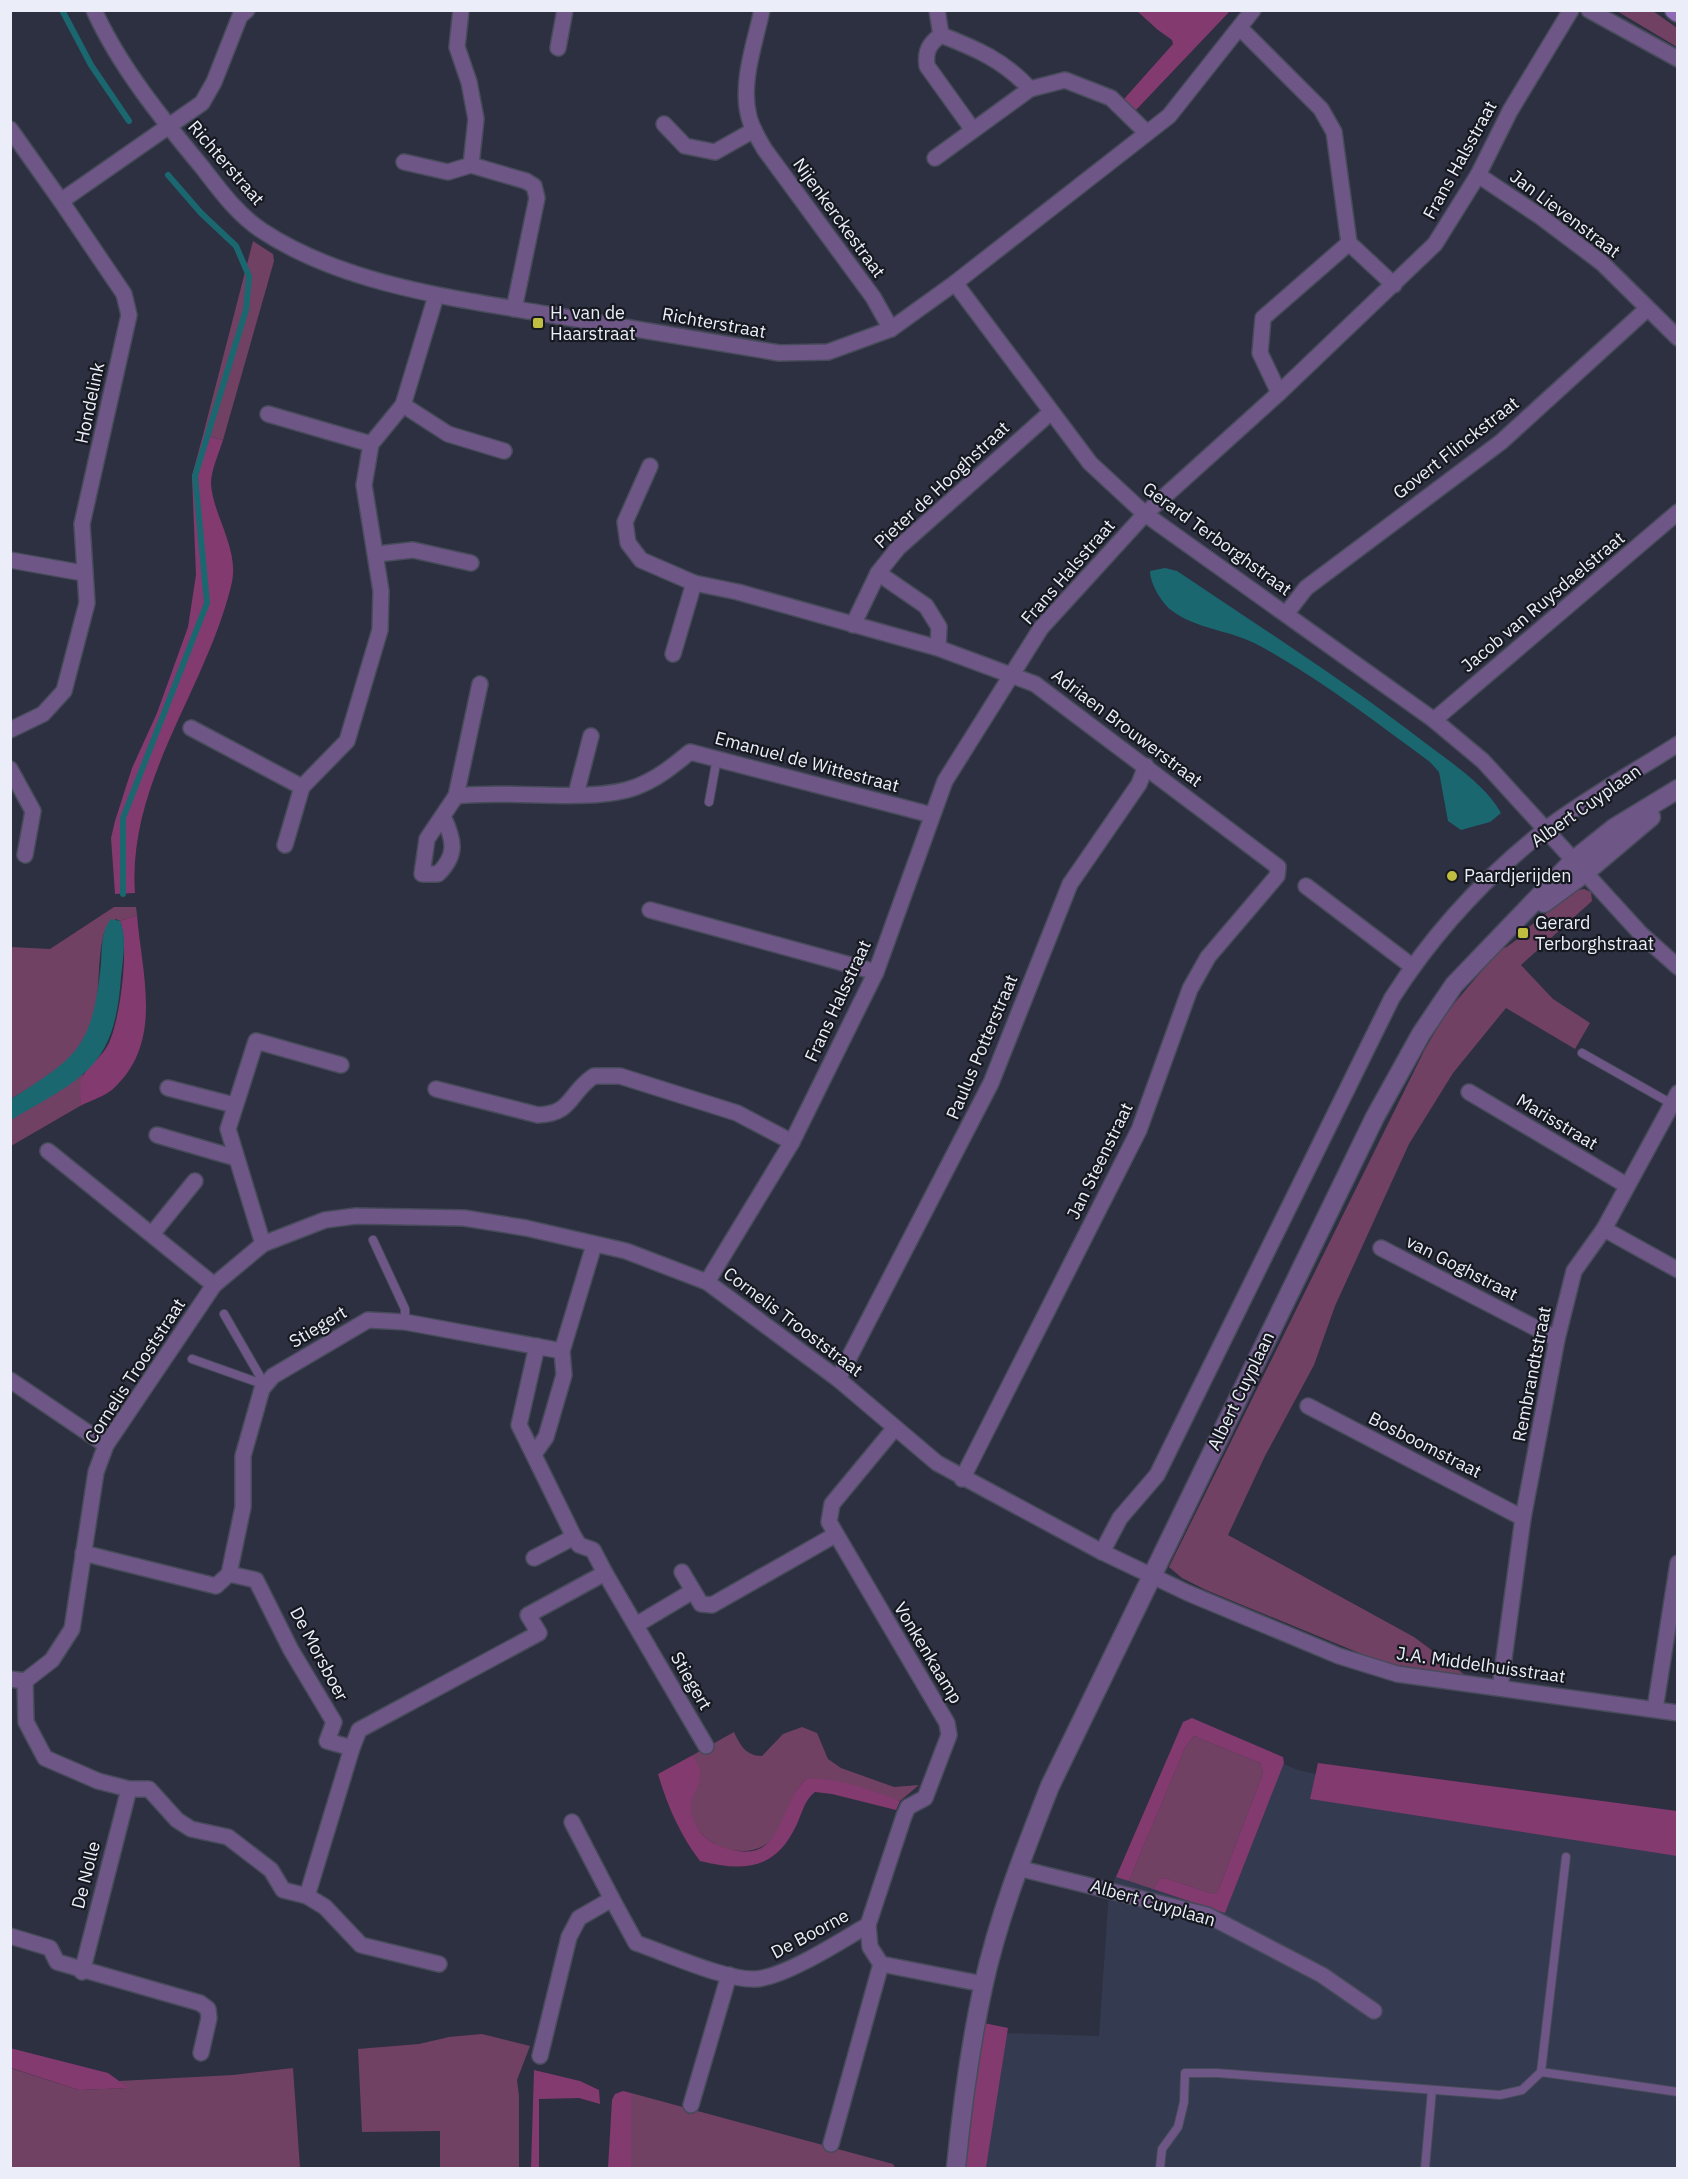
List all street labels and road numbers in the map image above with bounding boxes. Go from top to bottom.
street label: Frans Halsstraat [1418,96,1502,223]
street label: Richterstraat [183,115,270,210]
street label: Nijenkerckestraat [788,153,891,282]
street label: Jan Lievenstraat [1506,165,1625,263]
street label: Richterstraat [660,302,768,343]
street label: Hondelink [70,360,109,446]
street label: Govert Flinckstraat [1388,391,1523,504]
street label: Pieter de Hooghstraat [869,416,1014,553]
street label: Gerard Terborghstraat [1138,477,1296,600]
street label: Frans Halsstraat [1016,514,1120,629]
street label: Jacob van Ruysdaelstraat [1456,526,1629,677]
street label: Adriaen Brouwerstraat [1047,663,1207,792]
street label: Emanuel de Wittestraat [713,726,902,797]
street label: Albert Cuyplaan [1526,759,1645,852]
street label: Frans Halsstraat [799,936,876,1065]
street label: Paulus Potterstraat [941,971,1022,1123]
street label: Marisstraat [1512,1088,1602,1155]
street label: Jan Steenstraat [1061,1099,1138,1223]
street label: van Goghstraat [1403,1230,1522,1306]
street label: Cornelis Trooststraat [719,1262,868,1382]
street label: Cornelis Trooststraat [79,1294,190,1448]
street label: Stiegert [285,1300,351,1353]
street label: Rembrandtstraat [1507,1304,1556,1444]
street label: Albert Cuyplaan [1202,1328,1279,1454]
street label: Bosboomstraat [1365,1406,1486,1483]
street label: Vonkenkaamp [889,1598,968,1708]
street label: De Morsboer [285,1603,354,1705]
street label: J.A. Middelhuisstraat [1395,1641,1567,1688]
street label: Stiegert [666,1648,717,1714]
street label: De Nolle [66,1839,105,1911]
street label: Albert Cuyplaan [1088,1874,1218,1931]
street label: De Boorne [767,1903,853,1964]

